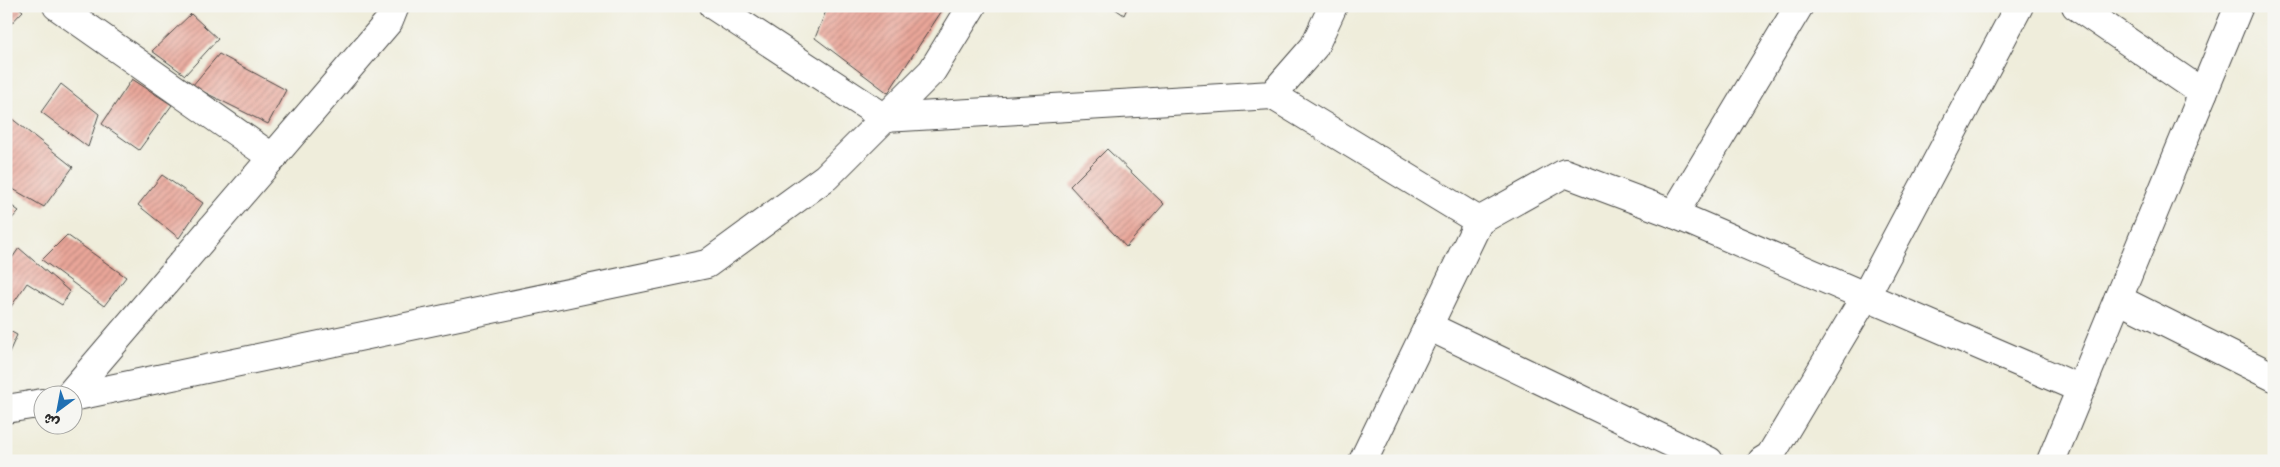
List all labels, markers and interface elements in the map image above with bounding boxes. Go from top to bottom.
north arrow [32,384,82,434]
text: ش [40,409,62,432]

